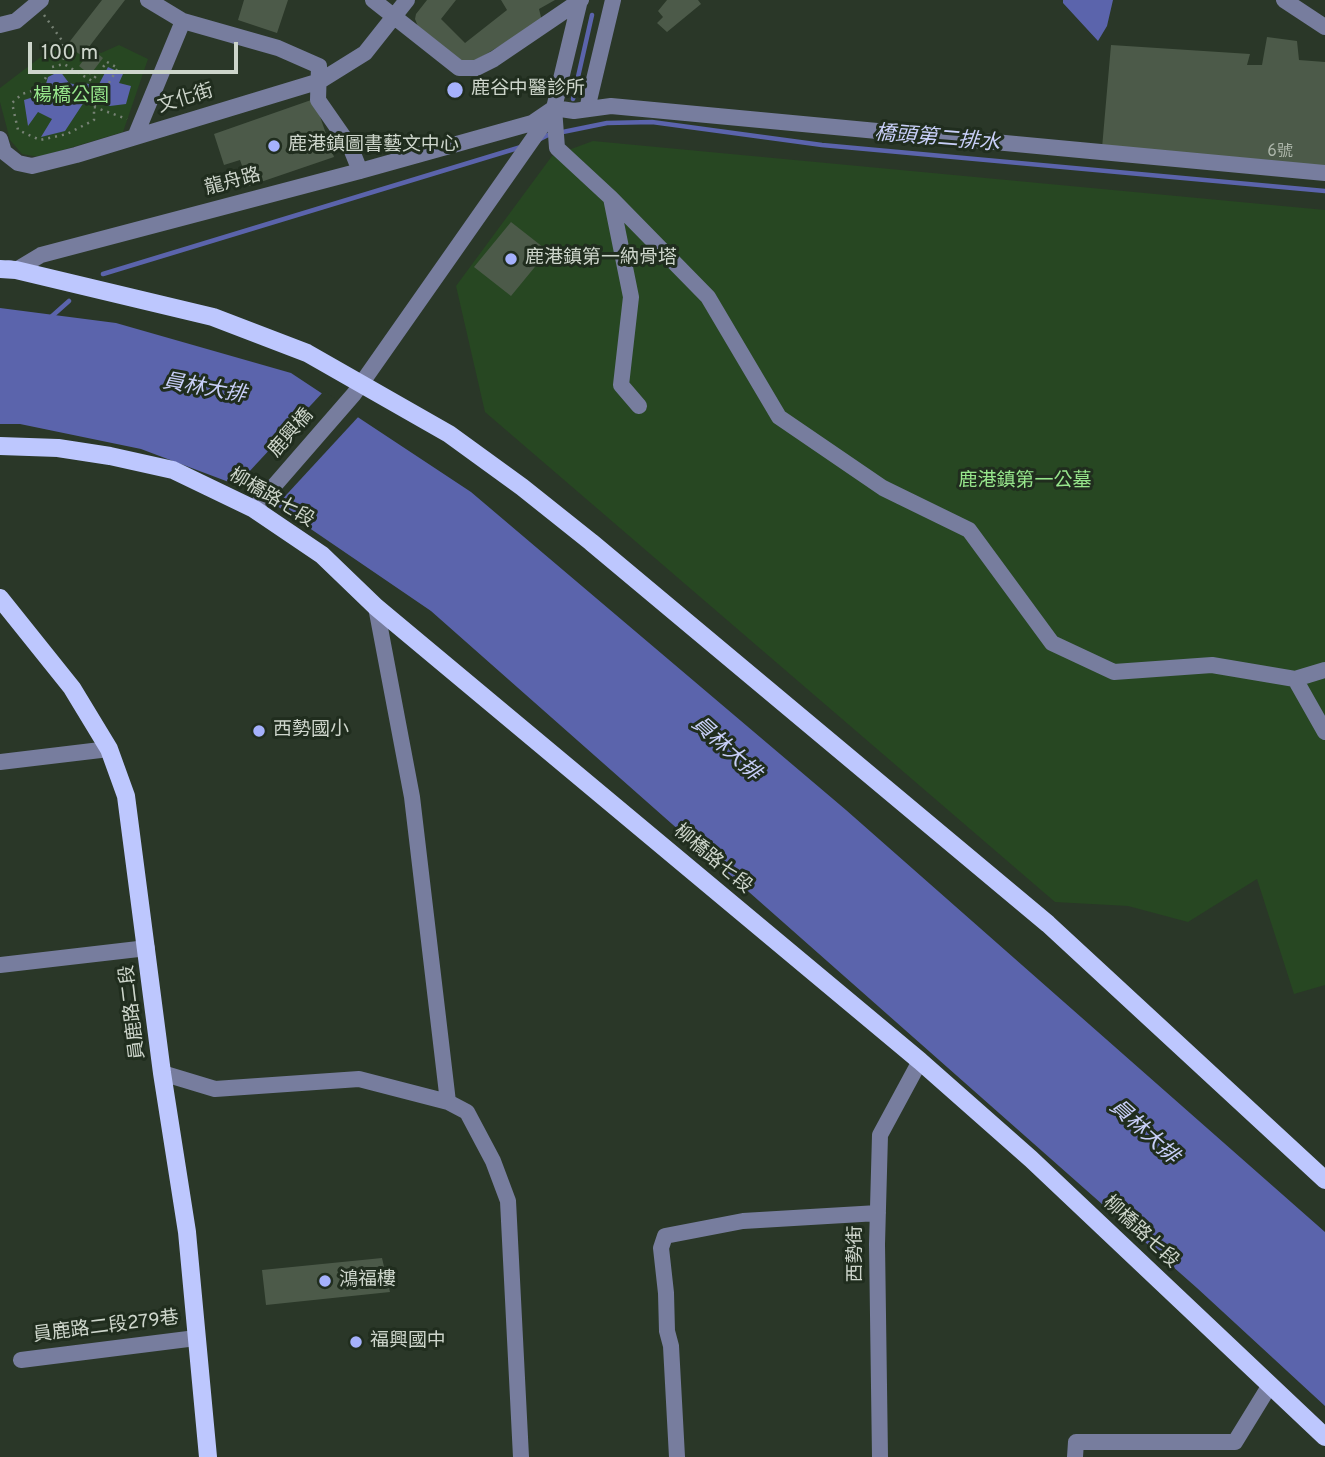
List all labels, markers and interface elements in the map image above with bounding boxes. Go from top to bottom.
scale bar [32,28,242,72]
text: 100 m [41,40,98,67]
place label: 鹿谷中醫診所 [471,79,585,101]
marker: 鹿谷中醫診所 [445,80,465,100]
street label: 文化街 [155,81,217,119]
park label: 楊橋公園 [33,86,109,108]
water label: 橋頭第二排水 [873,122,1001,158]
place label: 鹿港鎮圖書藝文中心 [288,135,459,157]
marker: 鹿港鎮圖書藝文中心 [266,138,282,154]
house number: 6號 [1267,143,1293,163]
street label: 龍舟路 [203,165,263,201]
place label: 鹿港鎮第一納骨塔 [525,248,677,270]
marker: 鹿港鎮第一納骨塔 [503,251,519,267]
water label: 員林大排 [160,370,248,410]
street label: 鹿興橋 [265,405,319,463]
street label: 柳橋路七段 [224,465,318,533]
park label: 鹿港鎮第一公墓 [959,471,1091,493]
water label: 員林大排 [685,713,765,787]
place label: 西勢國小 [273,720,349,742]
marker: 西勢國小 [251,723,267,739]
street label: 柳橋路七段 [668,821,756,899]
street label: 員鹿路二段 [117,963,151,1061]
water label: 員林大排 [1103,1096,1183,1170]
street label: 柳橋路七段 [1097,1192,1183,1274]
street label: 西勢街 [846,1226,868,1282]
place label: 鴻福樓 [339,1270,396,1292]
marker: 鴻福樓 [317,1273,333,1289]
street label: 員鹿路二段279巷 [32,1308,180,1348]
place label: 福興國中 [370,1331,446,1353]
marker: 福興國中 [348,1334,364,1350]

